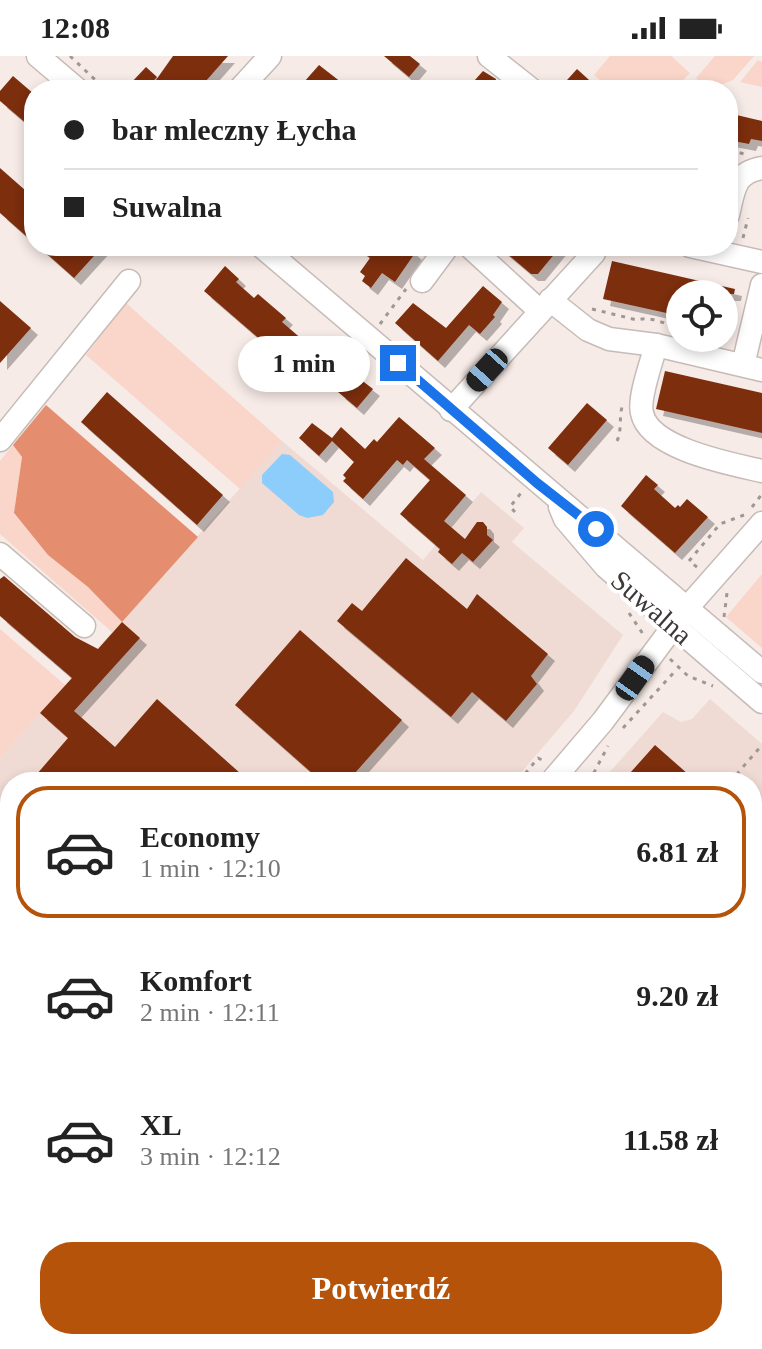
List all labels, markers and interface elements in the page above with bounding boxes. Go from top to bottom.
text: 12:08 [40,11,110,44]
text: bar mleczny Łycha [112,113,356,146]
text: Suwalna [112,190,222,223]
map controls [666,280,738,352]
button: locate [666,280,738,352]
callout: 1 min [238,335,370,391]
car [462,344,512,396]
route end [380,345,416,381]
text: 1 min [273,349,335,378]
route start [578,511,614,547]
street label: Suwalna [605,564,699,651]
car [611,651,659,705]
icon: car [44,816,116,888]
text: Economy [140,820,260,853]
text: 6.81 zł [636,835,718,868]
text: 1 min · 12:10 [140,854,281,883]
icon: car [44,960,116,1032]
text: Komfort [140,964,252,997]
text: 9.20 zł [636,979,718,1012]
text: 2 min · 12:11 [140,998,280,1027]
icon: car [44,1104,116,1176]
text: XL [140,1108,182,1141]
text: 11.58 zł [623,1123,718,1156]
text: 3 min · 12:12 [140,1142,281,1171]
button: Potwierdź [40,1242,722,1334]

